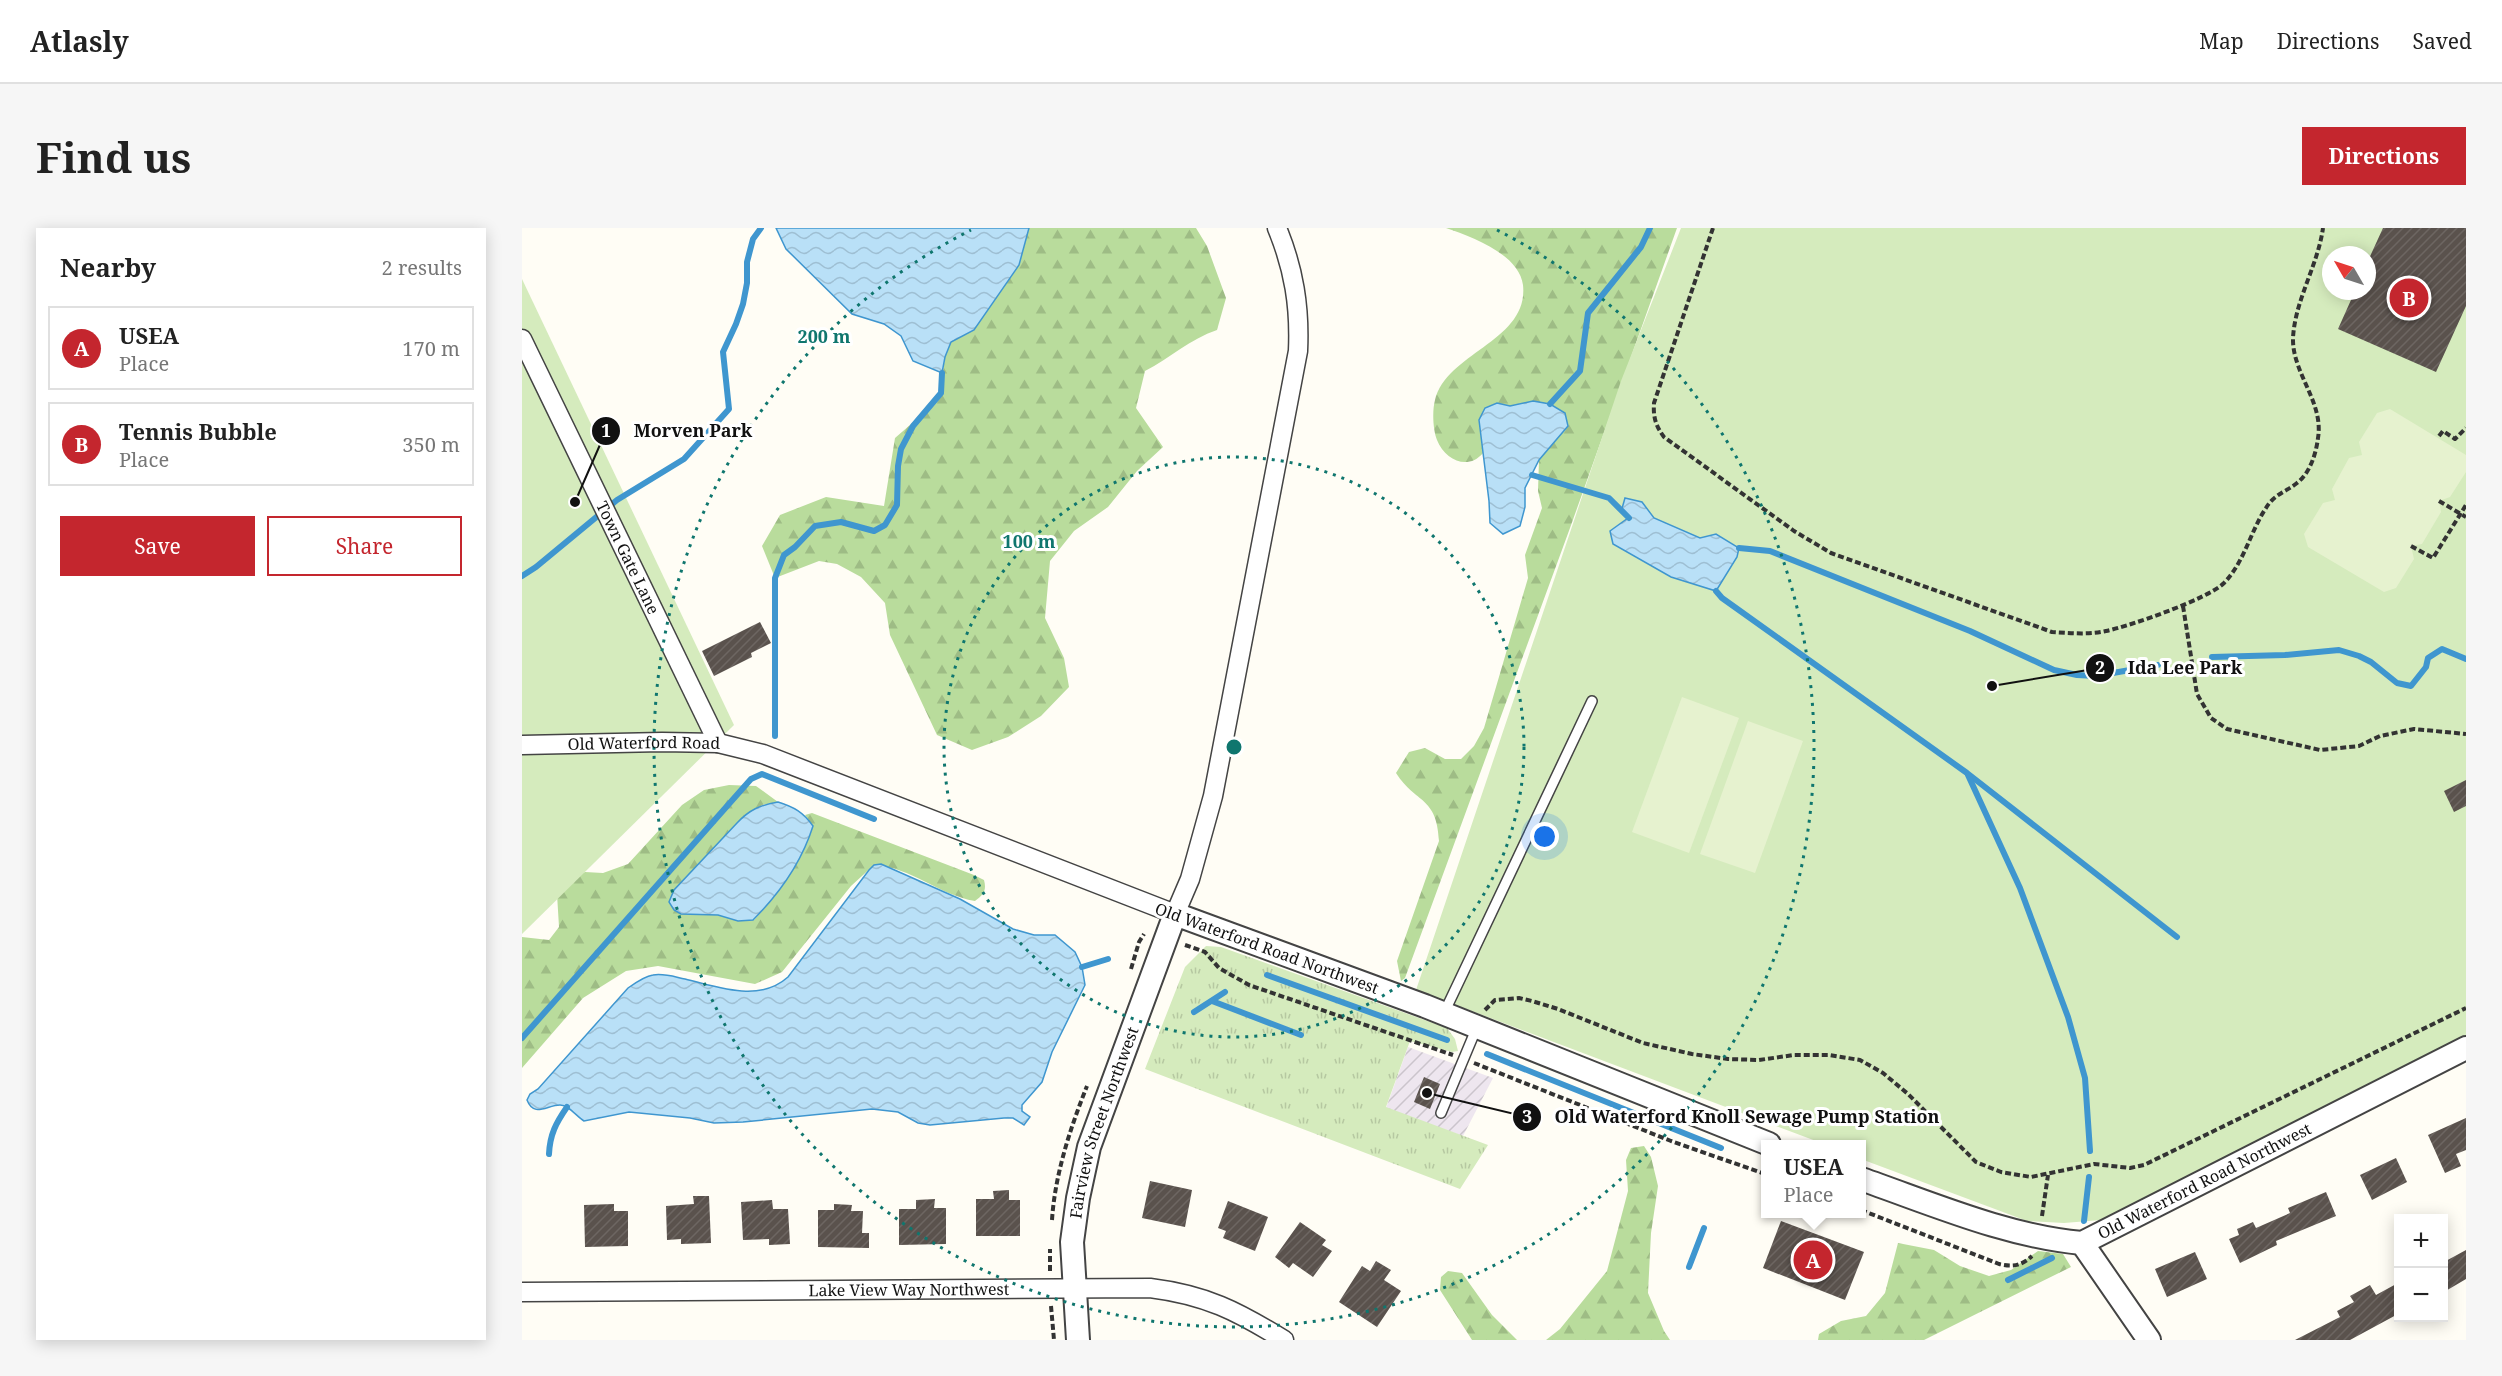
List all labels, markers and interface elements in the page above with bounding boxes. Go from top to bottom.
text: Atlasly [30,22,129,60]
text: Map [2199,27,2244,55]
text: Directions [2277,27,2379,55]
text: Saved [2412,27,2472,55]
button: Directions [2302,127,2466,185]
text: Find us [36,128,191,185]
north arrow [2322,246,2376,300]
text: Nearby [60,249,156,285]
text: 2 results [382,254,462,281]
pin: B [2390,276,2428,320]
text: USEA [119,320,179,350]
text: 200 m [798,324,851,348]
text: A [74,335,89,362]
text: 170 m [402,335,460,362]
text: Place [119,350,169,377]
callout: Morven Park [591,413,764,449]
text: Tennis Bubble [119,416,277,446]
text: 1 [601,418,611,442]
text: Morven Park [634,418,753,442]
text: B [75,431,88,458]
text: 350 m [402,431,460,458]
text: Place [119,446,169,473]
street label: Town Gate Lane [591,497,665,618]
button: Save [60,516,255,576]
button: Share [267,516,462,576]
text: 100 m [1003,529,1056,553]
callout: Ida Lee Park [2085,650,2254,686]
text: 2 [2095,655,2105,679]
text: Ida Lee Park [2128,655,2243,679]
street label: Old Waterford Road [567,731,721,755]
centre of rings [1224,737,1244,757]
your location [1530,822,1559,851]
street label: Old Waterford Road Northwest [1152,897,1382,999]
street label: Fairview Street Northwest [1064,1023,1144,1220]
callout: Old Waterford Knoll Sewage Pump Station [1512,1099,1951,1135]
text: 3 [1522,1104,1532,1128]
text: Old Waterford Knoll Sewage Pump Station [1554,1104,1940,1128]
street label: Old Waterford Road Northwest [2094,1117,2315,1244]
popup [1761,1140,1866,1218]
text: USEA [1783,1151,1844,1181]
text: Place [1783,1181,1834,1208]
map controls [2394,1214,2448,1322]
button: + [2394,1214,2448,1268]
pin: A [1794,1238,1832,1282]
button: − [2394,1268,2448,1322]
street label: Lake View Way Northwest [809,1278,1010,1301]

